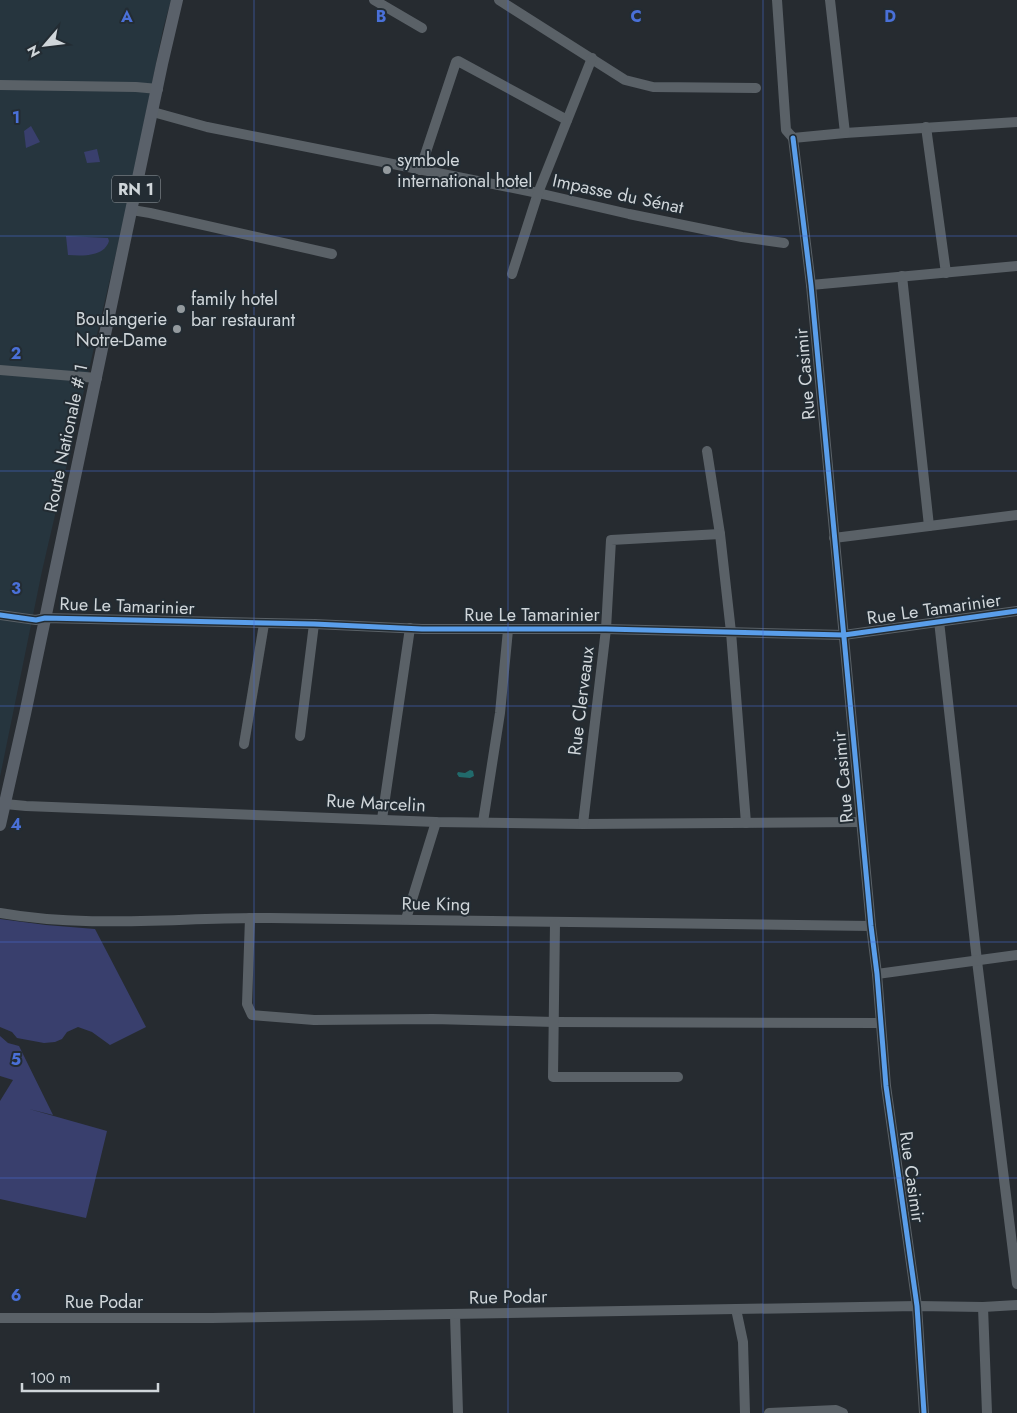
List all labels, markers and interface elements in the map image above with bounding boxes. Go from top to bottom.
text: A [120,5,133,28]
text: B [376,5,386,28]
text: C [630,5,642,28]
text: D [884,5,896,28]
north arrow [20,20,70,70]
text: N [22,41,45,61]
text: 1 [12,106,20,129]
place label: symbole international hotel [397,147,533,194]
marker: symbole international hotel [381,164,393,176]
street label: Impasse du Sénat [550,167,687,221]
road number: RN 1 [112,175,160,202]
place label: family hotel bar restaurant [191,286,296,333]
marker: family hotel bar restaurant [175,303,187,315]
place label: Boulangerie Notre-Dame [76,306,167,353]
marker: Boulangerie Notre-Dame [171,323,183,335]
street label: Rue Casimir [788,326,822,421]
text: 2 [11,342,21,365]
street label: Route Nationale # 1 [38,361,94,515]
text: 3 [11,577,21,600]
street label: Rue Le Tamarinier [865,587,1004,631]
street label: Rue Le Tamarinier [59,591,196,621]
street label: Rue Le Tamarinier [464,602,600,628]
street label: Rue Clerveaux [561,645,601,757]
street label: Rue Casimir [826,729,860,824]
street label: Rue Marcelin [326,787,426,819]
text: 4 [10,813,22,836]
street label: Rue King [401,890,471,918]
text: 5 [11,1048,21,1071]
street label: Rue Casimir [893,1130,931,1225]
street label: Rue Podar [469,1283,548,1311]
text: 6 [11,1284,21,1307]
street label: Rue Podar [65,1289,144,1315]
scale bar [22,1360,159,1392]
text: 100 m [30,1367,71,1389]

